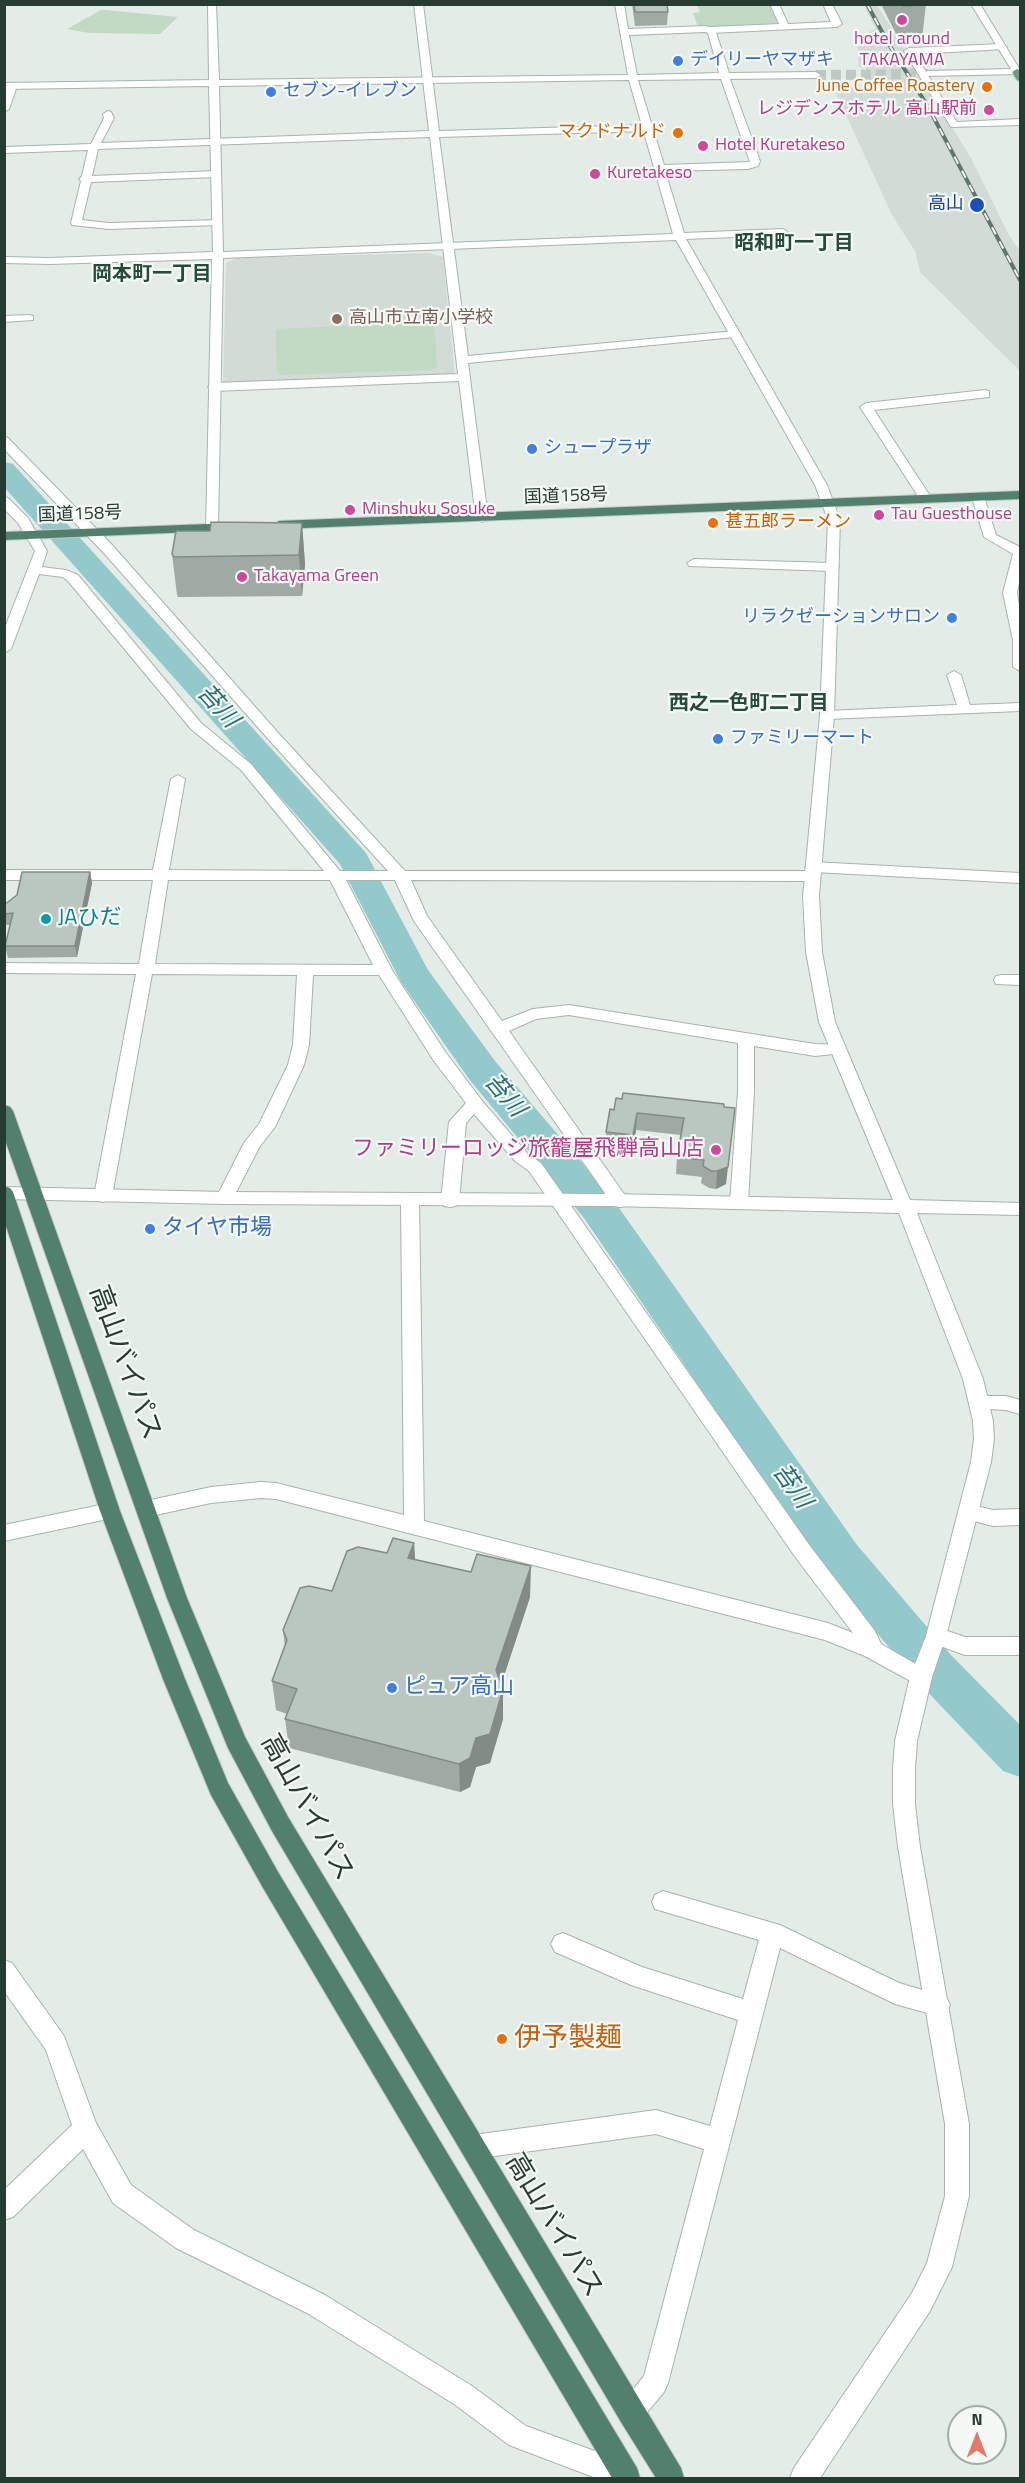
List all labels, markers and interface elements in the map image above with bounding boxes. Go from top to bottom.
marker: hotel around TAKAYAMA [895,13,909,27]
place label: hotel around TAKAYAMA [854,29,950,72]
place label: デイリーヤマザキ [690,50,834,72]
marker: デイリーヤマザキ [671,54,685,68]
place label: June Coffee Roastery [816,76,975,98]
marker: June Coffee Roastery [980,80,994,94]
place label: セブン-イレブン [283,81,417,103]
marker: セブン-イレブン [264,85,278,99]
place label: レジデンスホテル 高山駅前 [757,99,977,121]
marker: レジデンスホテル 高山駅前 [982,103,996,117]
place label: マクドナルド [558,122,666,144]
marker: マクドナルド [671,126,685,140]
place label: Hotel Kuretakeso [715,135,845,157]
marker: Hotel Kuretakeso [696,139,710,153]
place label: Kuretakeso [607,163,692,185]
marker: Kuretakeso [588,167,602,181]
place label: 高山 [928,194,964,216]
marker: 高山 [968,196,986,214]
district label: 昭和町一丁目 [734,232,854,256]
district label: 岡本町一丁目 [92,263,212,287]
place label: 高山市立南小学校 [349,308,493,330]
marker: 高山市立南小学校 [330,312,344,326]
place label: シュープラザ [544,438,652,460]
marker: シュープラザ [525,442,539,456]
street label: 国道158号 [524,485,608,509]
place label: Minshuku Sosuke [362,499,495,521]
street label: 国道158号 [38,503,122,527]
marker: Minshuku Sosuke [343,503,357,517]
place label: Tau Guesthouse [891,504,1012,526]
marker: Tau Guesthouse [872,508,886,522]
place label: 甚五郎ラーメン [725,512,851,534]
marker: 甚五郎ラーメン [706,516,720,530]
place label: Takayama Green [254,566,379,588]
marker: Takayama Green [235,570,249,584]
place label: リラクゼーションサロン [742,607,940,629]
marker: リラクゼーションサロン [945,611,959,625]
water label: 苔川 [190,680,244,734]
district label: 西之一色町二丁目 [669,692,829,716]
place label: ファミリーマート [730,728,874,750]
marker: ファミリーマート [711,732,725,746]
place label: JAひだ [58,906,121,932]
marker: JAひだ [39,912,53,926]
water label: 苔川 [478,1068,530,1124]
place label: ファミリーロッジ旅籠屋飛騨高山店 [352,1137,704,1163]
marker: ファミリーロッジ旅籠屋飛騨高山店 [709,1143,723,1157]
place label: タイヤ市場 [162,1216,272,1242]
marker: タイヤ市場 [143,1222,157,1236]
street label: 高山バイパス [81,1281,167,1445]
water label: 苔川 [765,1459,817,1515]
place label: ピュア高山 [404,1675,514,1701]
marker: ピュア高山 [385,1681,399,1695]
street label: 高山バイパス [253,1729,359,1887]
place label: 伊予製麺 [514,2023,622,2055]
marker: 伊予製麺 [495,2032,509,2046]
street label: 高山バイパス [497,2148,609,2304]
north arrow [947,2405,1007,2465]
text: N [971,2407,983,2431]

